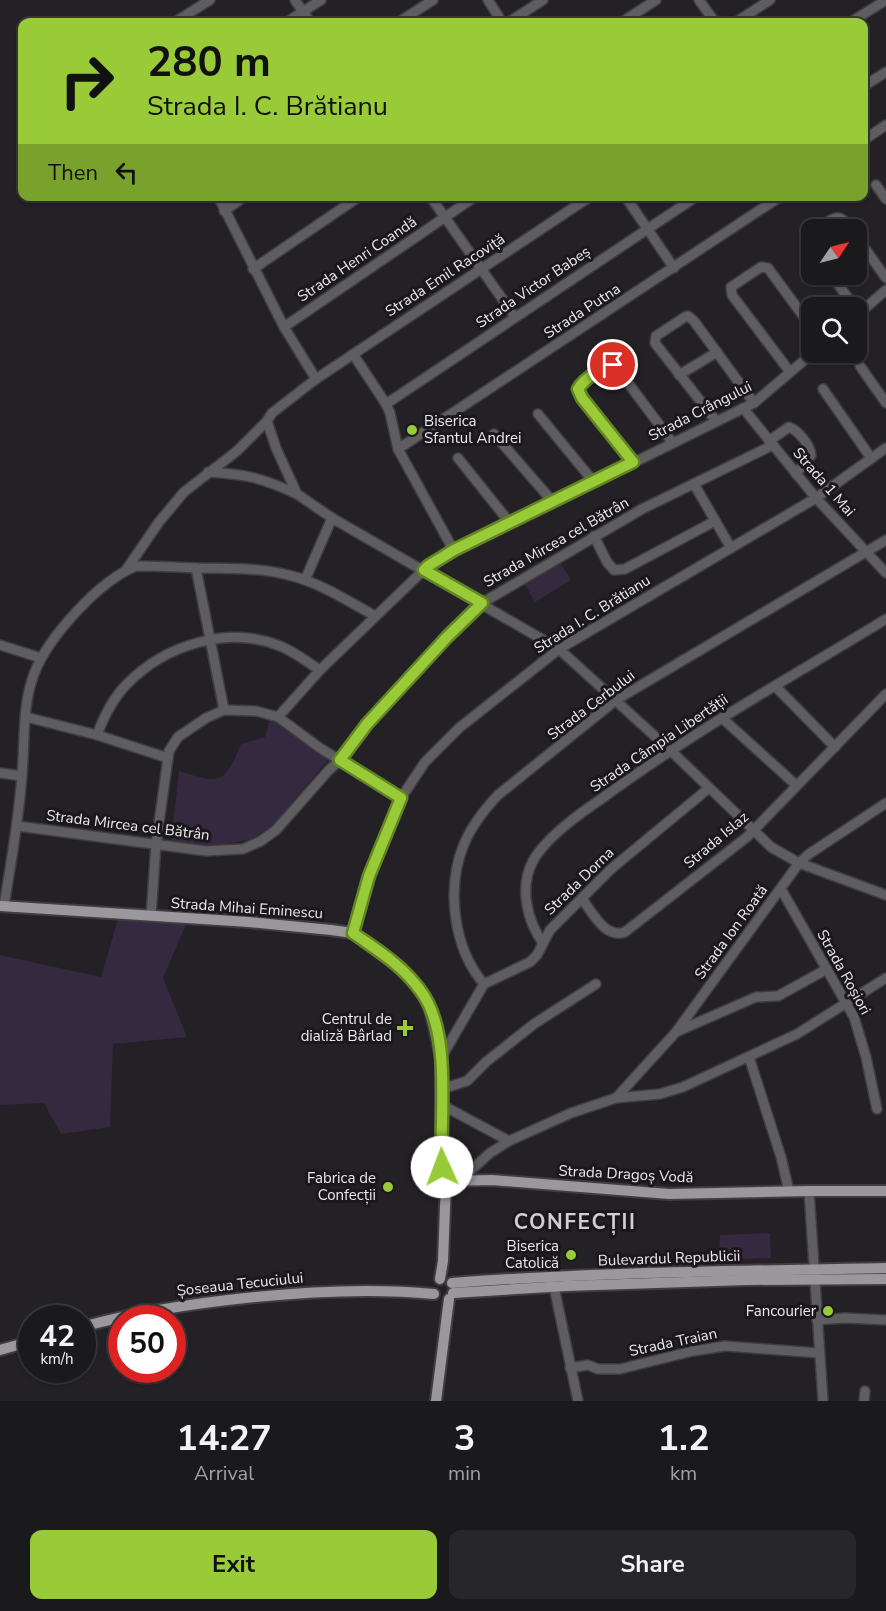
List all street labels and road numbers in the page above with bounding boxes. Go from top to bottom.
street label: Strada Henri Coandă [293,212,421,306]
street label: Strada Emil Racoviță [381,229,509,321]
street label: Strada Victor Babeș [472,241,594,333]
street label: Strada Putna [540,279,624,343]
street label: Strada Crângului [645,376,755,446]
street label: Strada 1 Mai [788,443,860,521]
street label: Strada Mircea cel Bătrân [480,492,632,592]
street label: Strada I. C. Brătianu [530,570,654,658]
street label: Strada Cerbului [543,666,639,744]
street label: Strada Câmpia Libertății [586,689,732,797]
street label: Strada Mircea cel Bătrân [45,805,211,845]
street label: Strada Islaz [679,807,753,873]
street label: Strada Dorna [540,843,618,919]
street label: Strada Ion Roată [690,881,772,983]
street label: Strada Mihai Eminescu [170,893,324,923]
street label: Strada Roșiori [812,926,876,1018]
street label: Strada Dragoș Vodă [558,1160,694,1188]
street label: Bulevardul Republicii [597,1246,741,1270]
street label: Șoseaua Tecuciului [176,1267,304,1301]
street label: Strada Traian [627,1323,719,1361]

